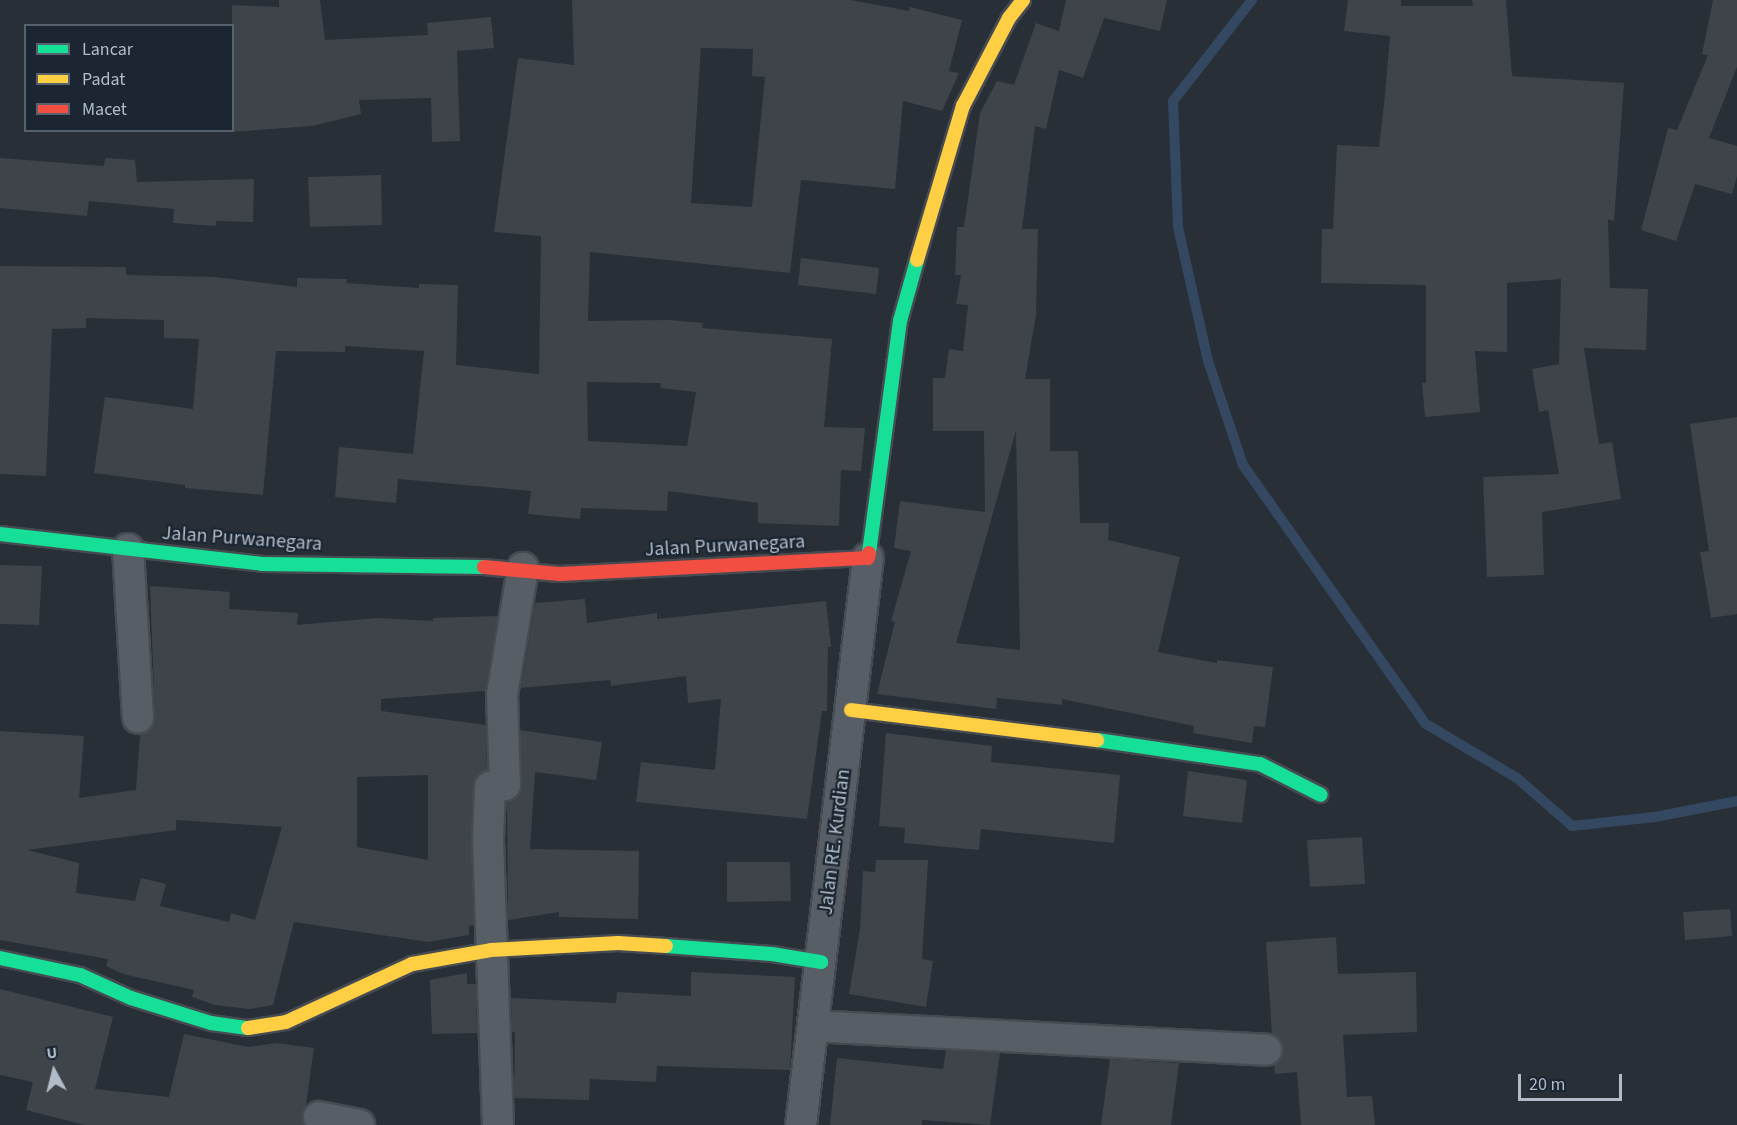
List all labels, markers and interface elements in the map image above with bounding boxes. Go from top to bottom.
legend [24,24,234,132]
text: Lancar [82,37,133,62]
text: Padat [82,67,125,92]
text: Macet [82,97,127,122]
street label: Jalan Purwanegara [161,521,323,557]
street label: Jalan Purwanegara [644,530,806,562]
street label: Jalan RE. Kurdian [814,768,856,916]
north arrow [24,1041,84,1101]
text: U [45,1042,58,1065]
scale bar [1521,1062,1624,1100]
text: 20 m [1529,1072,1565,1097]

